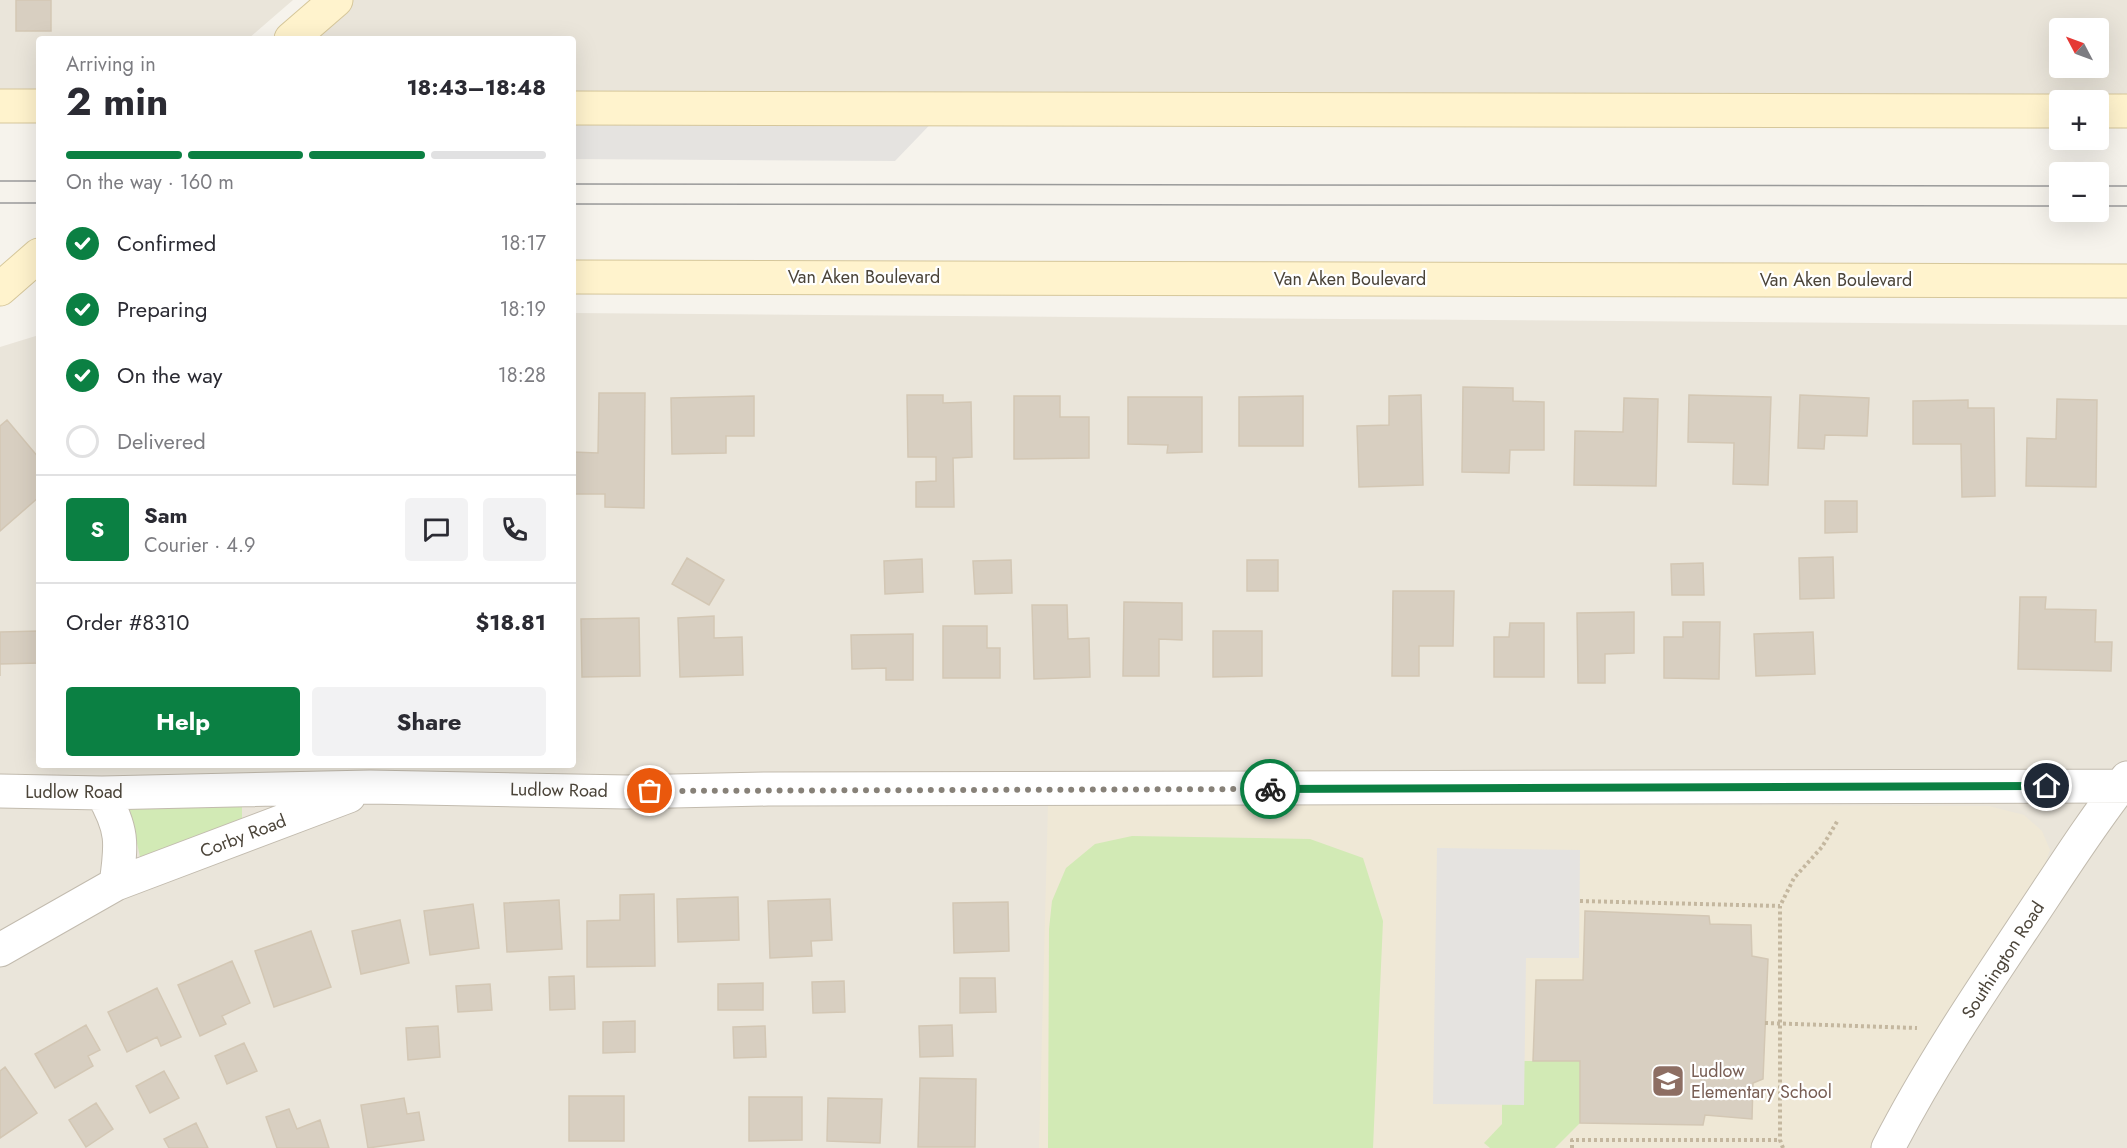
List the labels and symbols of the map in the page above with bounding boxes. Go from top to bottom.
north arrow [2049,18,2109,78]
street label: Van Aken Boulevard [788,264,940,290]
street label: Van Aken Boulevard [1274,266,1426,292]
street label: Van Aken Boulevard [1760,267,1912,293]
courier [1240,759,1300,819]
pin [2021,760,2072,811]
pin [624,765,675,816]
street label: Ludlow Road [510,776,608,804]
street label: Ludlow Road [25,779,123,805]
street label: Corby Road [196,808,290,864]
street label: Southington Road [1955,896,2051,1024]
place label: Ludlow Elementary School [1691,1058,1832,1105]
school or university icon: Ludlow Elementary School [1650,1063,1686,1099]

